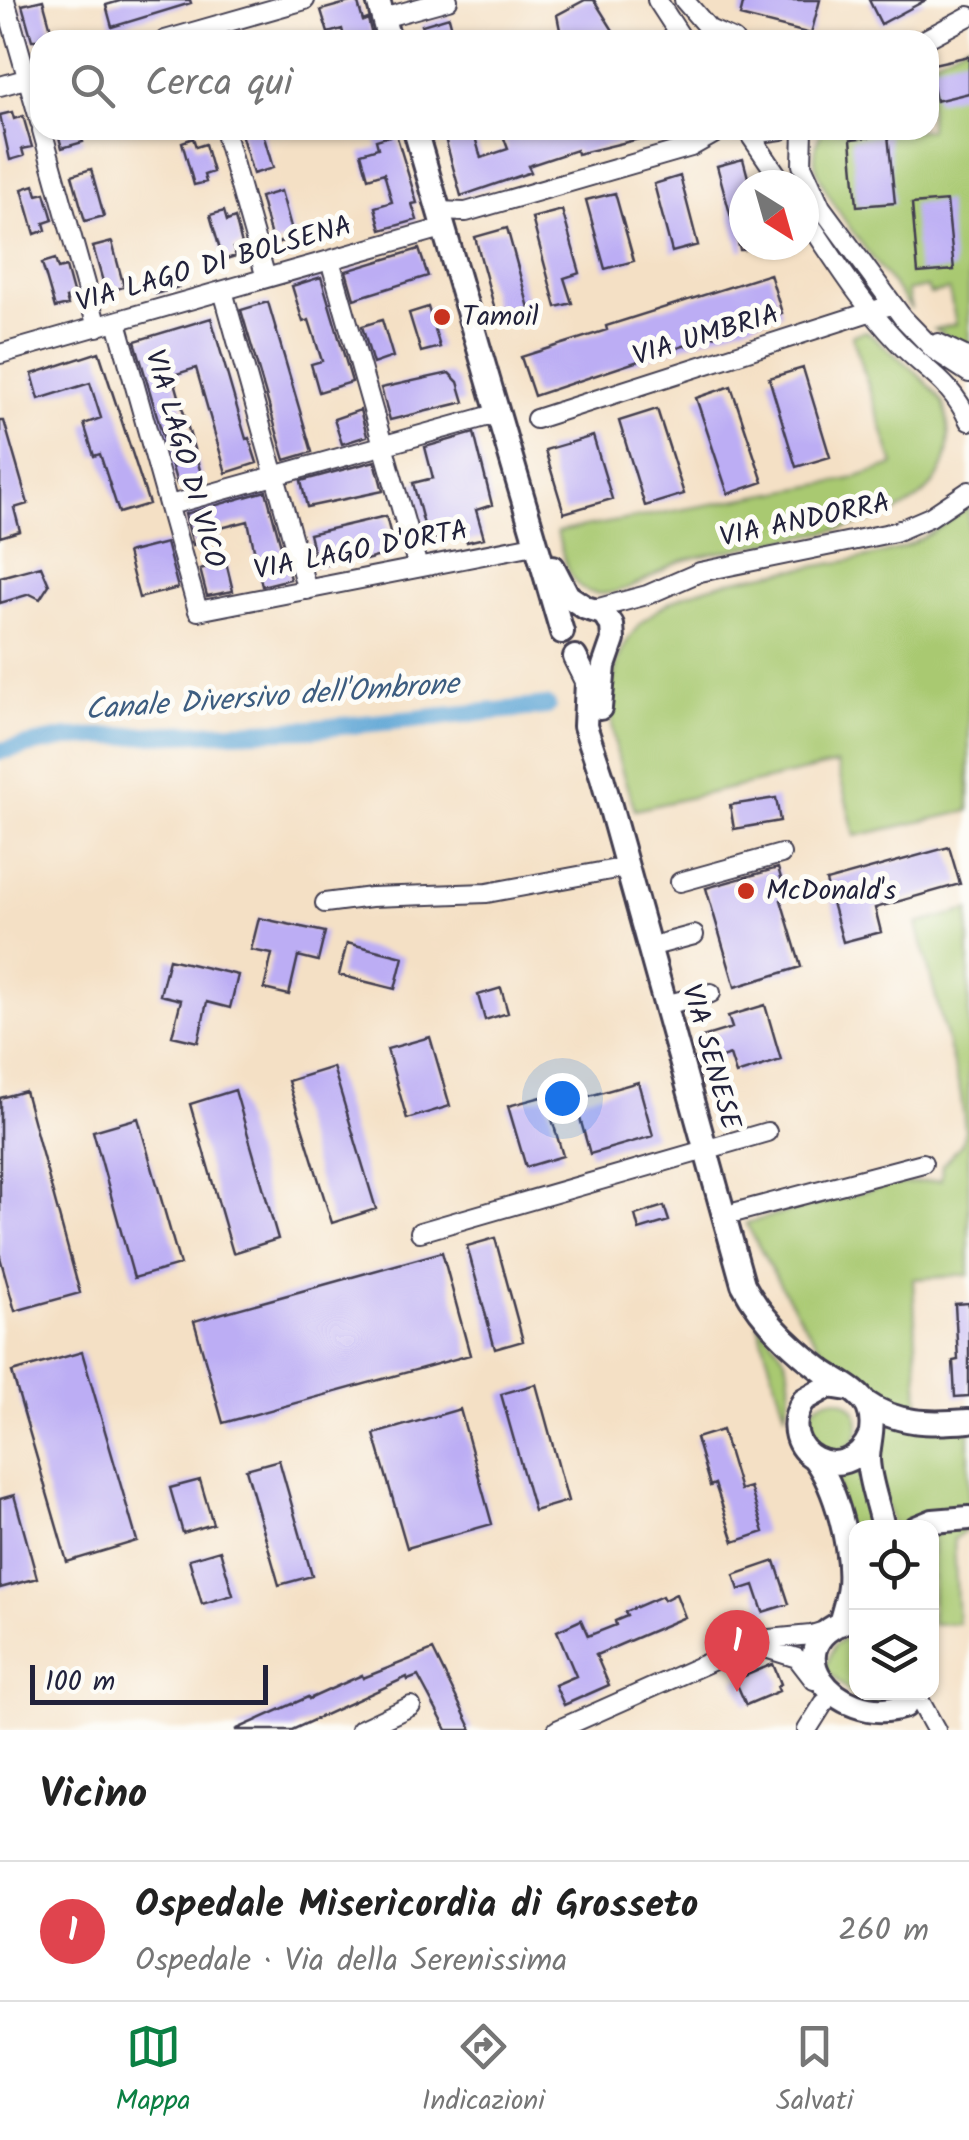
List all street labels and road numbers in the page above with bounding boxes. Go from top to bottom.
street label: VIA LAGO DI BOLSENA [71,204,357,326]
street label: VIA UMBRIA [627,292,785,380]
street label: VIA LAGO DI VICO [131,345,237,573]
street label: VIA ANDORRA [716,481,894,561]
street label: VIA LAGO D'ORTA [250,508,472,594]
street label: VIA SENESE [668,979,752,1136]

